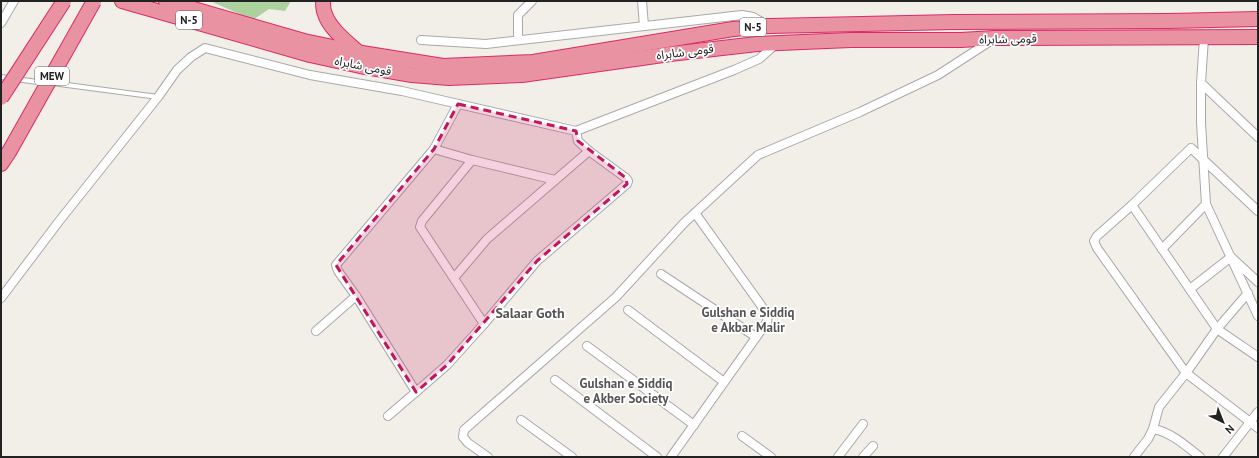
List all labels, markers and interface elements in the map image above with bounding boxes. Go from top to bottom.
road number: N-5 [176,11,202,29]
road number: N-5 [740,18,766,36]
street label: قومی شاہراہ [979,30,1037,47]
street label: قومی شاہراہ [655,41,714,62]
street label: قومی شاہراہ [333,53,393,78]
road number: MEW [35,67,69,85]
district label: Salaar Goth [495,304,565,322]
district label: Gulshan e Siddiq e Akbar Malir [702,304,794,336]
district label: Gulshan e Siddiq e Akber Society [580,375,672,407]
north arrow [1203,402,1243,442]
text: N [1222,422,1237,437]

